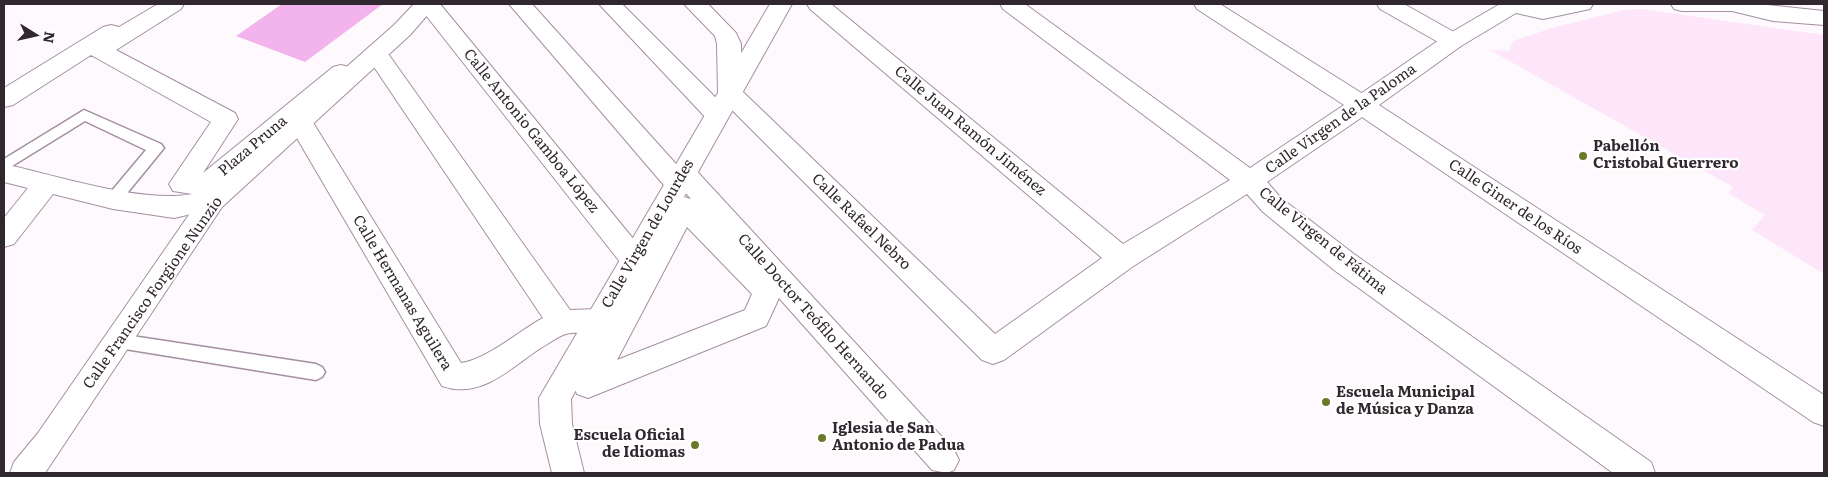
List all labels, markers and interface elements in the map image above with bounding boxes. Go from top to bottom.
north arrow [10,10,60,60]
text: N [39,30,61,45]
street label: Calle Antonio Gamboa López [459,46,603,216]
street label: Calle Virgen de la Paloma [1262,60,1420,178]
street label: Calle Juan Ramón Jiménez [891,62,1049,200]
street label: Plaza Pruna [215,112,291,180]
place label: Pabellón Cristobal Guerrero [1593,138,1738,173]
marker: Pabellón Cristobal Guerrero [1577,150,1589,162]
street label: Calle Virgen de Lourdes [598,156,698,312]
street label: Calle Giner de los Ríos [1445,156,1585,258]
street label: Calle Rafael Nebro [808,170,914,274]
street label: Calle Virgen de Fátima [1255,184,1391,298]
street label: Calle Francisco Forgione Nunzio [79,193,227,393]
street label: Calle Hermanas Aguilera [348,212,456,374]
street label: Calle Doctor Teófilo Hernando [734,230,892,404]
place label: Escuela Municipal de Música y Danza [1336,384,1475,419]
marker: Escuela Municipal de Música y Danza [1320,396,1332,408]
place label: Iglesia de San Antonio de Padua [832,420,965,455]
place label: Escuela Oficial de Idiomas [574,427,685,462]
marker: Iglesia de San Antonio de Padua [816,432,828,444]
marker: Escuela Oficial de Idiomas [689,439,701,451]

